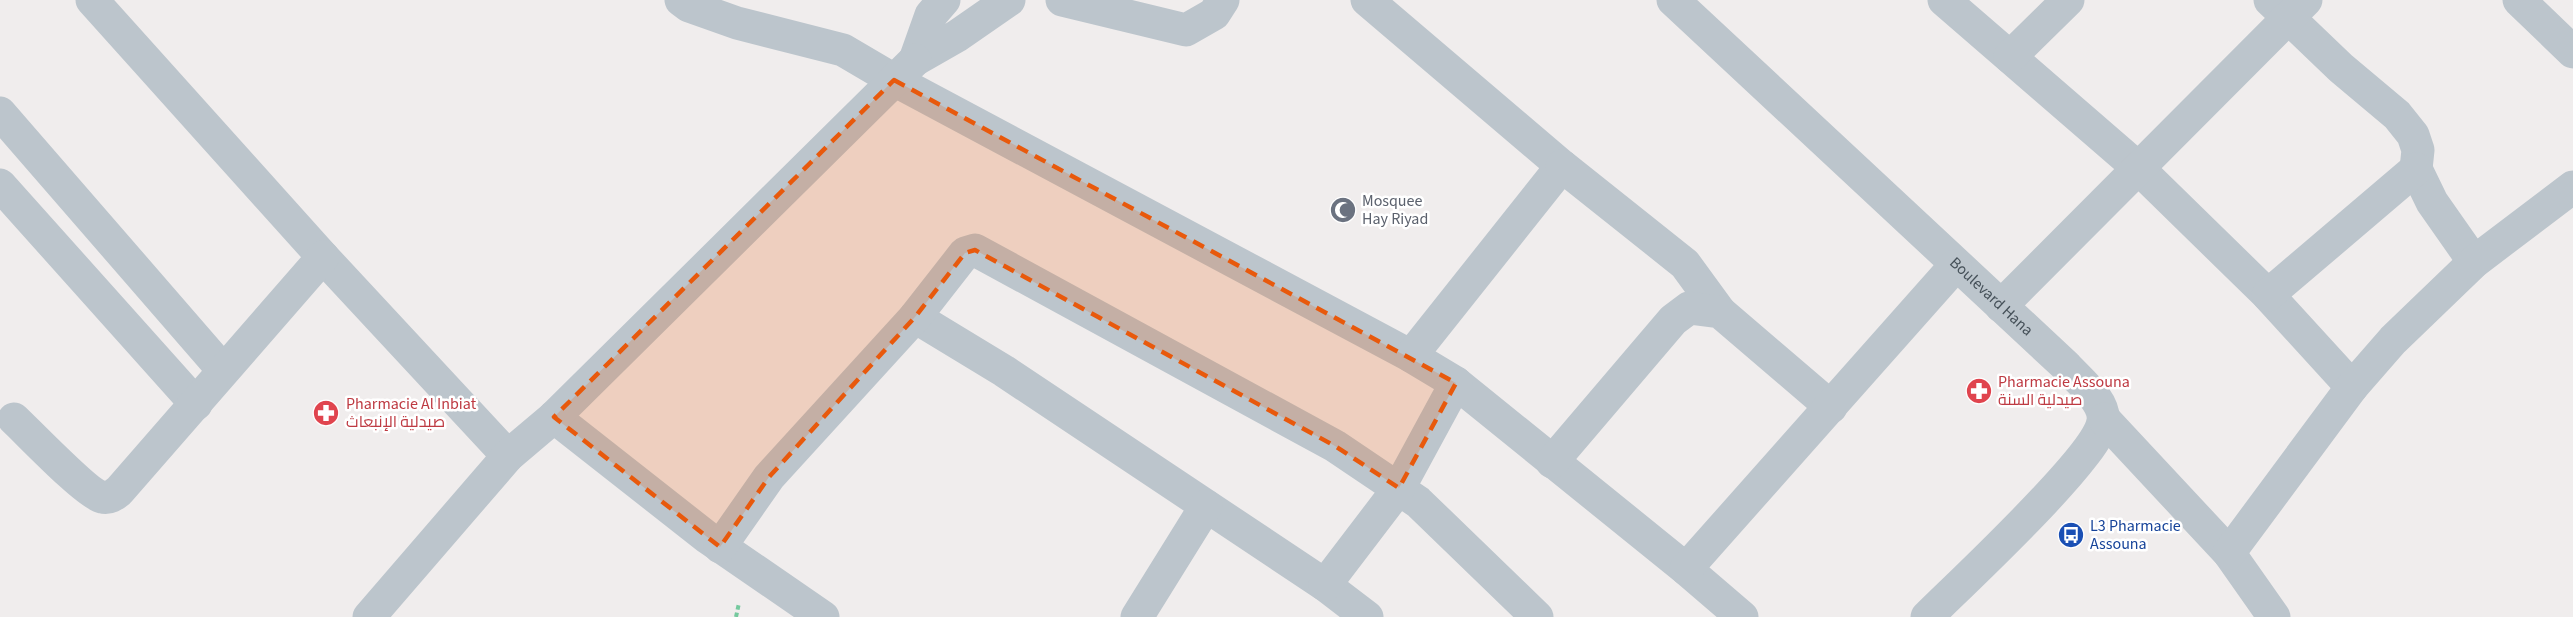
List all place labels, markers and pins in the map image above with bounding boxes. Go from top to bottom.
place label: Mosquee Hay Riyad [1362,190,1428,230]
mosque icon: Mosquee Hay Riyad [1328,195,1358,225]
place label: Pharmacie Assouna صيدلية السنة [1998,371,2130,411]
pharmacy icon: Pharmacie Assouna صيدلية السنة [1964,376,1994,406]
place label: Pharmacie Al Inbiat صيدلية الإنبعاث [346,393,477,433]
pharmacy icon: Pharmacie Al Inbiat صيدلية الإنبعاث [311,398,341,428]
place label: L3 Pharmacie Assouna [2090,515,2181,555]
bus stop icon: L3 Pharmacie Assouna [2056,520,2086,550]

